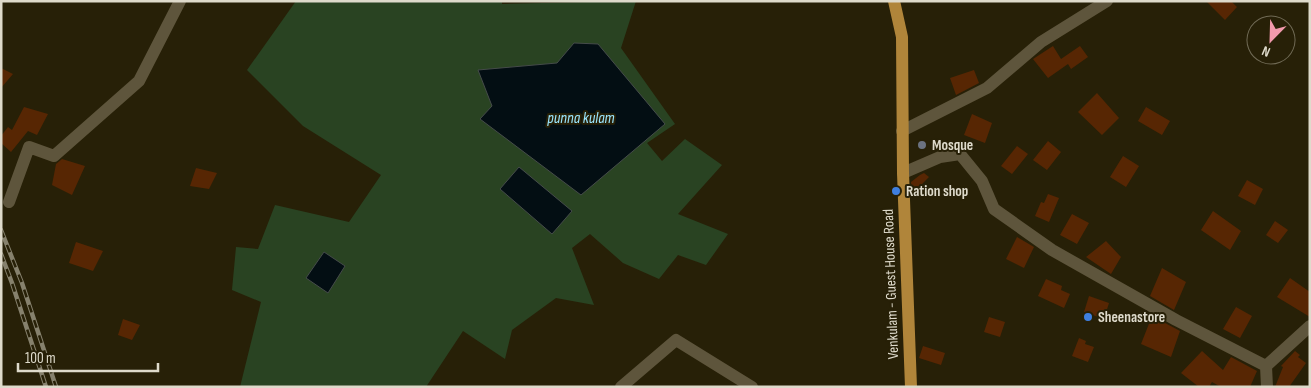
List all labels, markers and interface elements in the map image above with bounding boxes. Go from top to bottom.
north arrow [1246,15,1296,65]
text: N [1259,42,1273,61]
water label: punna kulam [546,109,615,128]
place label: Mosque [932,136,973,155]
marker: Mosque [916,139,928,151]
place label: Ration shop [906,182,968,201]
marker: Ration shop [890,185,902,197]
street label: Venkulam - Guest House Road [879,209,903,359]
place label: Sheenastore [1098,308,1165,327]
marker: Sheenastore [1082,311,1094,323]
scale bar [18,340,158,372]
text: 100 m [25,349,56,368]

